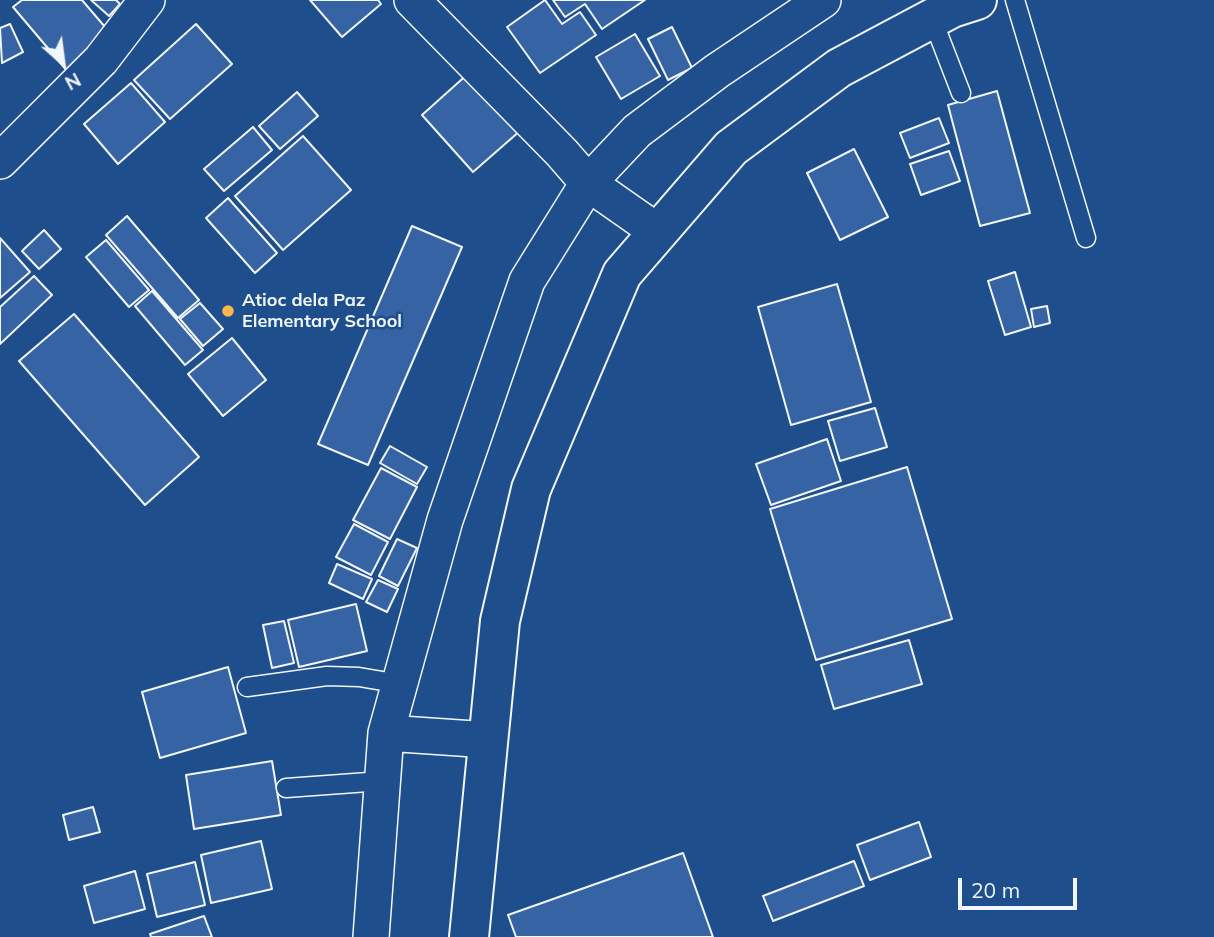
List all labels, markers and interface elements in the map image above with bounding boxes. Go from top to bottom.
north arrow [28,28,98,98]
text: N [61,68,85,96]
place label: Atioc dela Paz Elementary School [242,290,402,332]
marker: Atioc dela Paz Elementary School [220,303,236,319]
scale bar [962,864,1081,908]
text: 20 m [971,877,1020,903]

